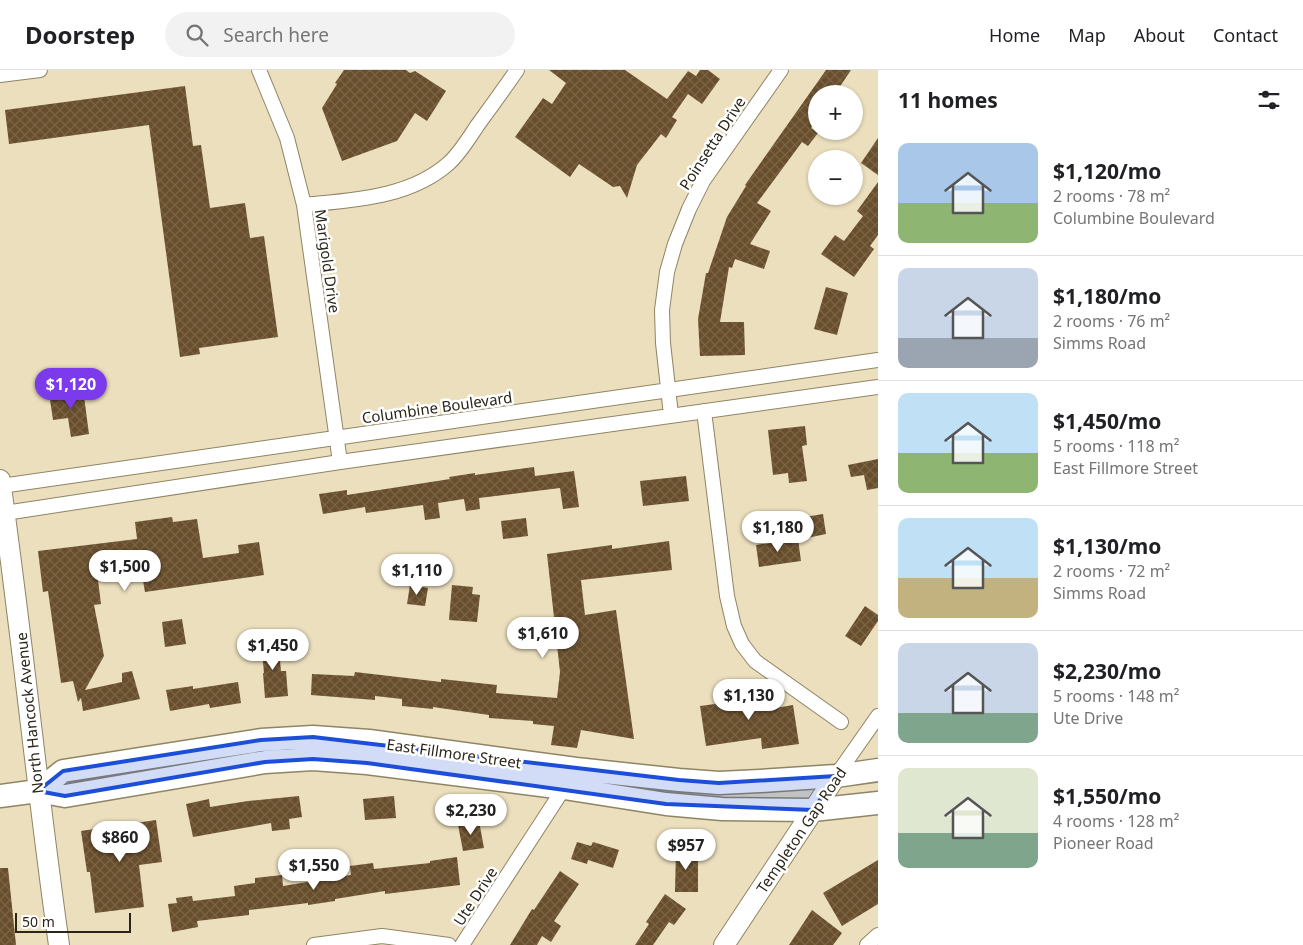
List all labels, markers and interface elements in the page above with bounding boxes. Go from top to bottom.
search box [165,12,515,57]
text: Doorstep [25,18,135,51]
icon: search [183,21,211,49]
text: Search here [223,22,329,48]
text: Home [989,23,1040,47]
text: Map [1068,23,1106,47]
text: About [1134,23,1185,47]
text: Contact [1213,23,1278,47]
map controls [808,85,863,205]
button: + [808,85,863,140]
text: 11 homes [898,86,998,114]
icon: filters [1255,86,1283,114]
street label: Poinsetta Drive [674,93,750,193]
button: − [808,150,863,205]
text: $1,120/mo [1053,157,1161,185]
icon: home [938,163,998,223]
text: 2 rooms · 78 m² [1053,185,1170,207]
text: Columbine Boulevard [1053,207,1215,229]
street label: Marigold Drive [311,208,345,314]
text: $1,180/mo [1053,282,1161,310]
icon: home [938,288,998,348]
text: 2 rooms · 76 m² [1053,310,1170,332]
text: Simms Road [1053,332,1146,354]
pin: $1,120 [30,368,112,410]
text: $1,120 [46,373,96,395]
street label: Columbine Boulevard [360,387,514,427]
text: $1,450/mo [1053,407,1161,435]
icon: home [938,413,998,473]
text: 5 rooms · 118 m² [1053,435,1179,457]
text: East Fillmore Street [1053,457,1198,479]
pin: $1,180 [737,510,819,553]
text: $1,180 [753,516,803,538]
text: $1,130/mo [1053,532,1161,560]
icon: home [938,538,998,598]
pin: $1,500 [84,550,166,592]
pin: $1,110 [376,554,458,596]
text: $1,500 [100,555,150,577]
text: $1,110 [392,559,442,581]
text: 2 rooms · 72 m² [1053,560,1170,582]
text: Simms Road [1053,582,1146,604]
pin: $1,610 [502,616,584,659]
text: $1,610 [518,622,568,644]
pin: $1,450 [232,628,314,671]
street label: North Hancock Avenue [11,631,47,795]
text: $1,450 [248,634,298,656]
text: $2,230/mo [1053,657,1161,685]
icon: home [938,663,998,723]
pin: $1,130 [708,678,790,721]
text: $1,130 [724,684,774,706]
text: 5 rooms · 148 m² [1053,685,1179,707]
text: Ute Drive [1053,707,1123,729]
street label: East Fillmore Street [385,734,523,772]
street label: Templeton Gap Road [751,763,851,897]
text: $1,550/mo [1053,782,1161,810]
icon: home [938,788,998,848]
pin: $2,230 [430,794,512,836]
text: $2,230 [446,799,496,821]
text: 4 rooms · 128 m² [1053,810,1179,832]
pin: $860 [90,820,150,863]
text: $860 [102,826,138,848]
pin: $957 [656,828,716,871]
text: Pioneer Road [1053,832,1154,854]
text: $957 [668,834,704,856]
pin: $1,550 [273,848,355,891]
text: $1,550 [289,854,339,876]
street label: Ute Drive [449,863,501,929]
scale bar [15,910,131,933]
text: 50 m [22,912,55,931]

